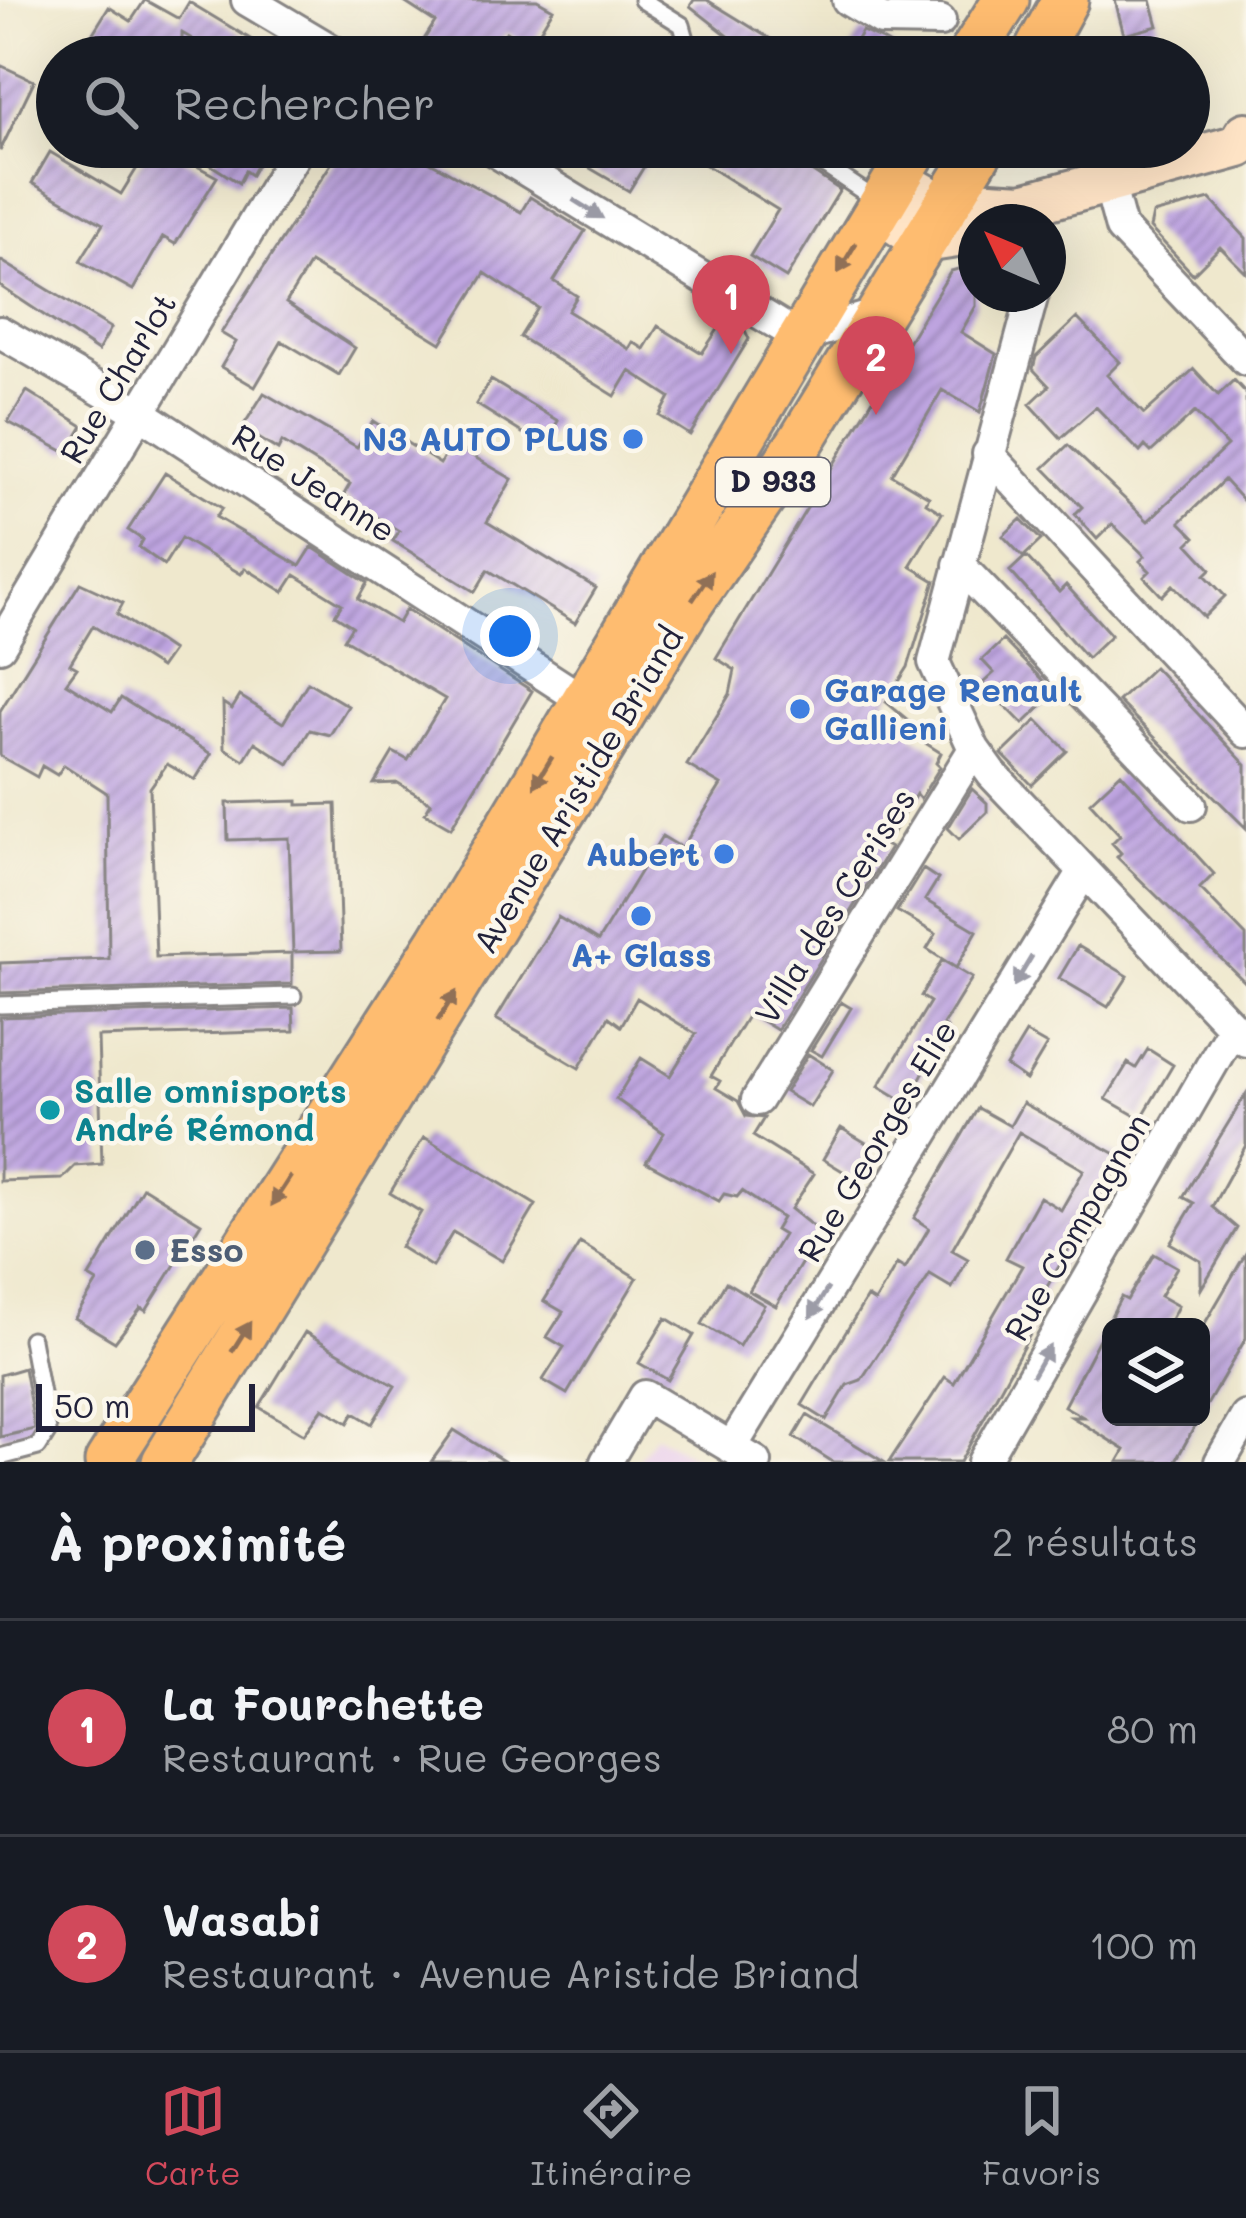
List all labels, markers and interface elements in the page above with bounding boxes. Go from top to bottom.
search box [36,36,1210,168]
icon: search [78,69,144,135]
text: Rechercher [174,73,435,131]
one-way arrow [571,198,605,219]
north arrow [958,204,1066,312]
one-way arrow [837,241,858,275]
pin: 1 [692,255,770,354]
street label: Rue Charlot [49,284,185,471]
pin: 2 [837,316,915,415]
street label: Rue Jeanne [225,413,405,551]
place label: N3 AUTO PLUS [362,416,609,459]
marker: N3 AUTO PLUS [620,426,646,452]
road number: D 933 [716,458,830,506]
one-way arrow [691,569,713,602]
your location [480,606,540,666]
street label: Avenue Aristide Briand [462,618,691,960]
place label: Garage Renault Gallieni [824,667,1083,748]
marker: Garage Renault Gallieni [787,696,813,722]
one-way arrow [533,755,554,789]
street label: Villa des Cerises [744,779,924,1031]
place label: Aubert [586,831,700,874]
marker: Aubert [711,841,737,867]
marker: A+ Glass [628,903,654,929]
place label: A+ Glass [570,932,712,975]
one-way arrow [1013,954,1034,988]
one-way arrow [436,989,457,1023]
street label: Rue Georges Elie [786,1011,965,1269]
place label: Salle omnisports André Rémond [74,1068,347,1149]
marker: Salle omnisports André Rémond [37,1097,63,1123]
street label: Rue Compagnon [993,1105,1158,1348]
one-way arrow [271,1174,293,1207]
place label: Esso [169,1227,243,1270]
marker: Esso [132,1237,158,1263]
one-way arrow [809,1287,831,1320]
map controls [1102,1318,1210,1426]
button: layers [1102,1318,1210,1426]
one-way arrow [230,1320,251,1354]
one-way arrow [1030,1344,1051,1377]
scale bar [36,1378,255,1431]
text: 50 m [54,1383,130,1426]
text: À proximité [48,1507,346,1574]
text: 2 résultats [992,1515,1198,1566]
text: La Fourchette [162,1673,484,1731]
text: 1 [78,1702,96,1753]
text: 80 m [1107,1702,1198,1753]
text: Restaurant · Rue Georges [162,1731,662,1782]
text: Wasabi [162,1889,322,1947]
text: 2 [76,1918,98,1969]
text: 100 m [1089,1918,1198,1969]
text: Restaurant · Avenue Aristide Briand [162,1947,859,1998]
tab: Carte [145,2078,241,2193]
tab: Itinéraire [530,2078,692,2193]
tab: Favoris [982,2078,1101,2193]

